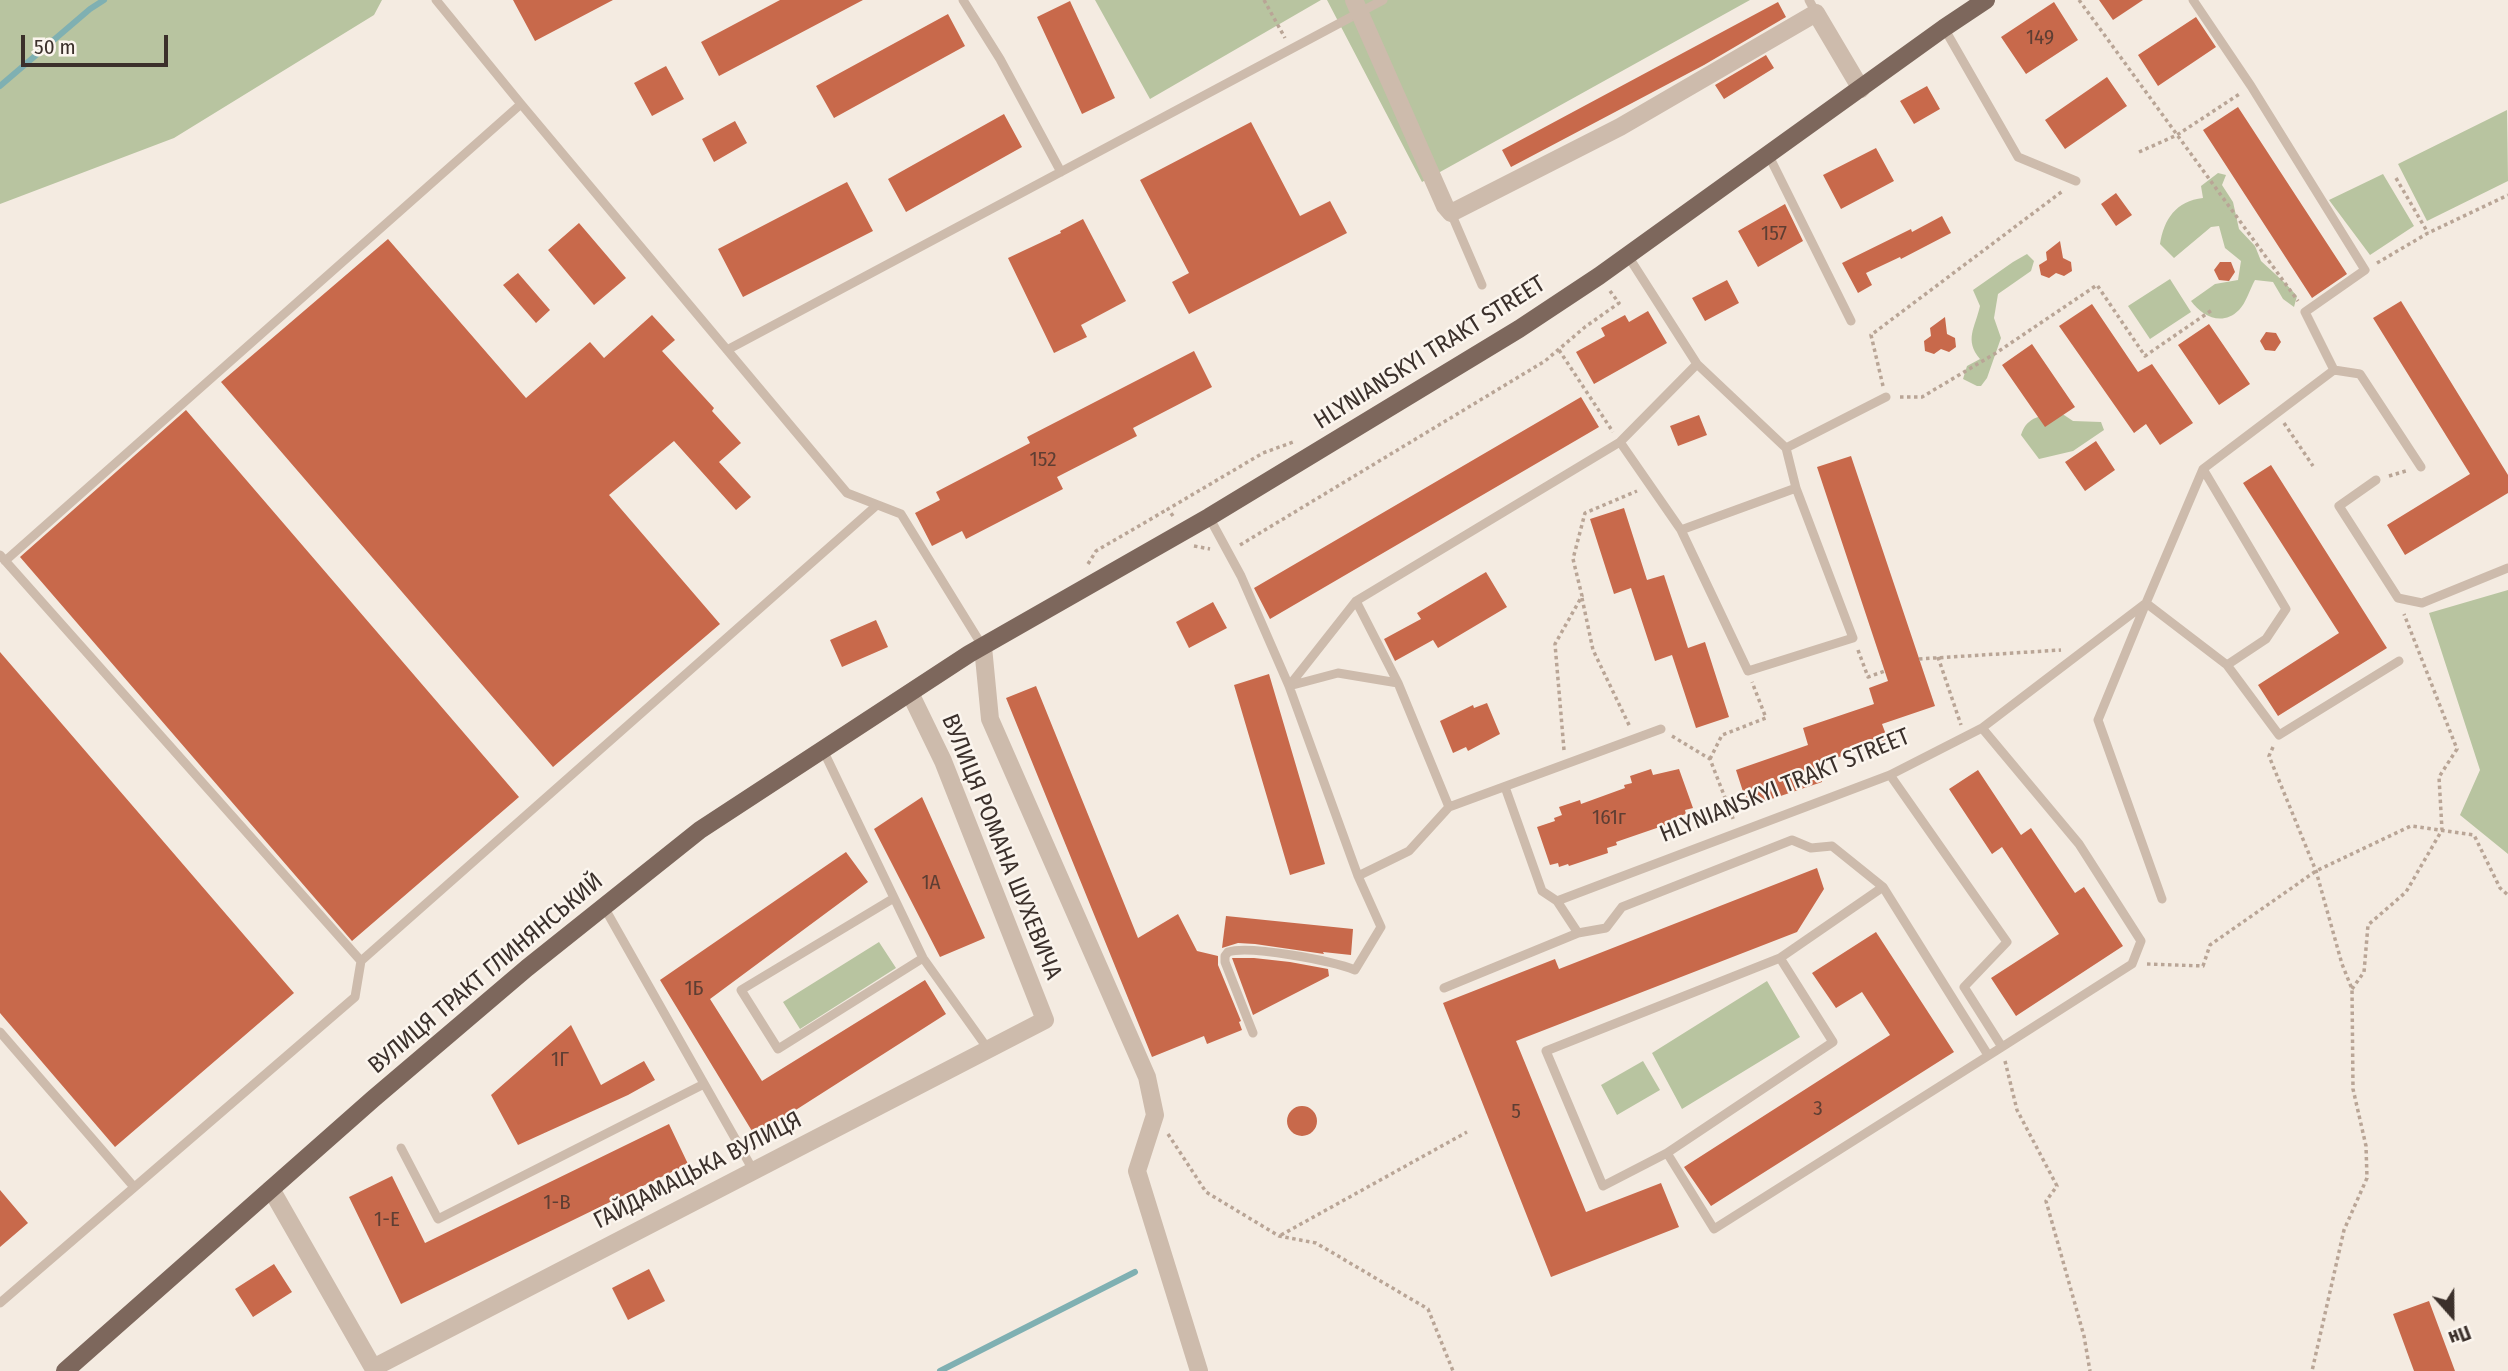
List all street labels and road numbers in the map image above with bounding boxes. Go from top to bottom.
street label: HLYNIANSKYI TRAKT STREET [1309,270,1551,436]
street label: ВУЛИЦЯ РОМАНА ШУХЕВИЧА [935,710,1067,984]
street label: HLYNIANSKYI TRAKT STREET [1656,723,1914,849]
street label: ВУЛИЦЯ ТРАКТ ГЛИНЯНСЬКИЙ [363,868,609,1080]
street label: ГАЙДАМАЦЬКА ВУЛИЦЯ [589,1106,807,1236]

